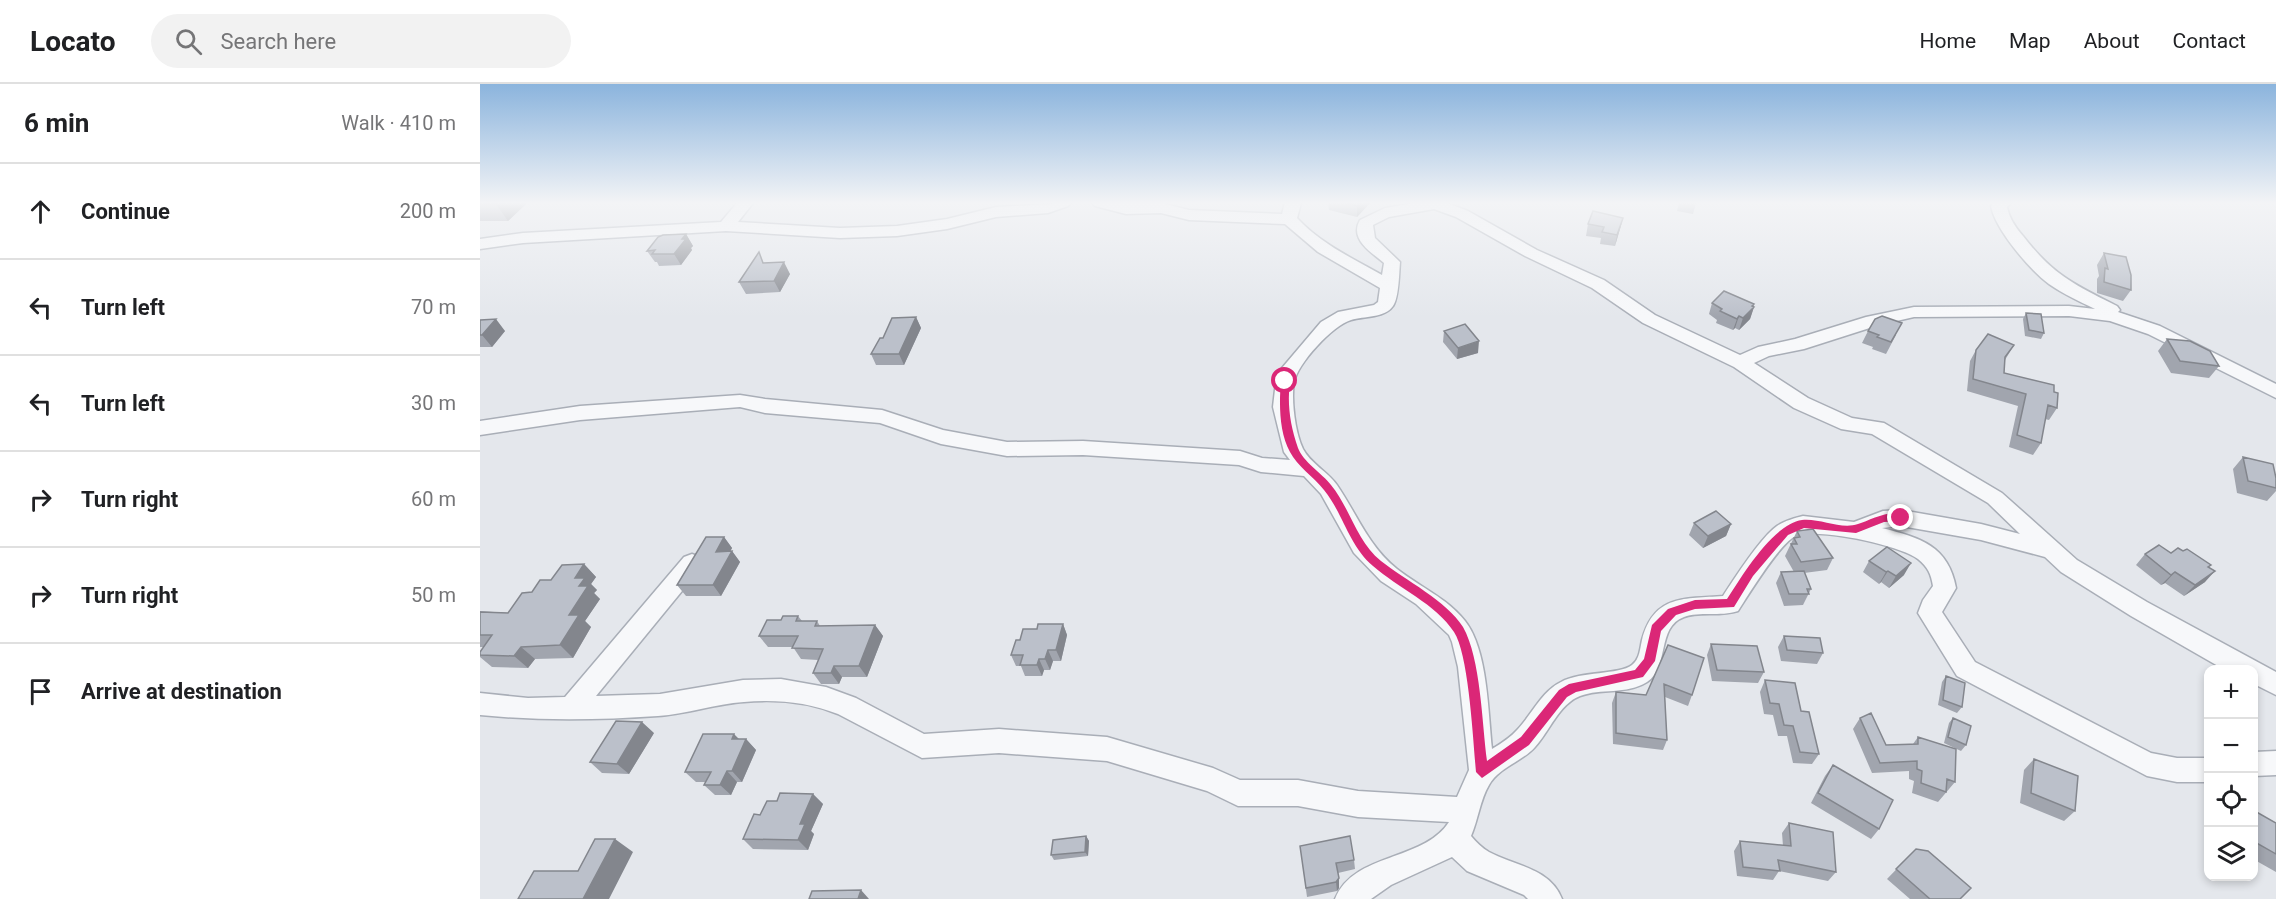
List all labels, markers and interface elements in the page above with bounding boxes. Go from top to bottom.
search box [151,14,571,68]
text: Locato [30,25,115,58]
icon: search [172,25,205,58]
text: Search here [220,29,336,54]
text: Home [1920,29,1976,53]
text: Map [2009,29,2051,53]
text: About [2084,29,2140,53]
text: Contact [2173,29,2246,53]
text: 6 min [24,108,89,138]
text: Walk · 410 m [341,111,456,135]
icon: ahead [24,195,57,228]
text: Continue [81,199,170,224]
text: 200 m [400,199,456,223]
icon: left [24,291,57,324]
text: Turn left [81,295,165,320]
text: 70 m [411,295,456,319]
route start [1271,367,1297,393]
icon: left [24,387,57,420]
text: Turn left [81,391,165,416]
text: 30 m [411,391,456,415]
icon: right [24,483,57,516]
text: Turn right [81,487,178,512]
text: 60 m [411,487,456,511]
route end [1887,504,1913,530]
icon: right [24,579,57,612]
text: Turn right [81,583,178,608]
text: 50 m [411,583,456,607]
map controls [2204,665,2258,881]
button: + [2204,665,2258,719]
icon: arrive [24,675,57,708]
text: Arrive at destination [81,679,282,704]
button: − [2204,719,2258,773]
button: locate [2204,773,2258,827]
button: layers [2204,827,2258,881]

